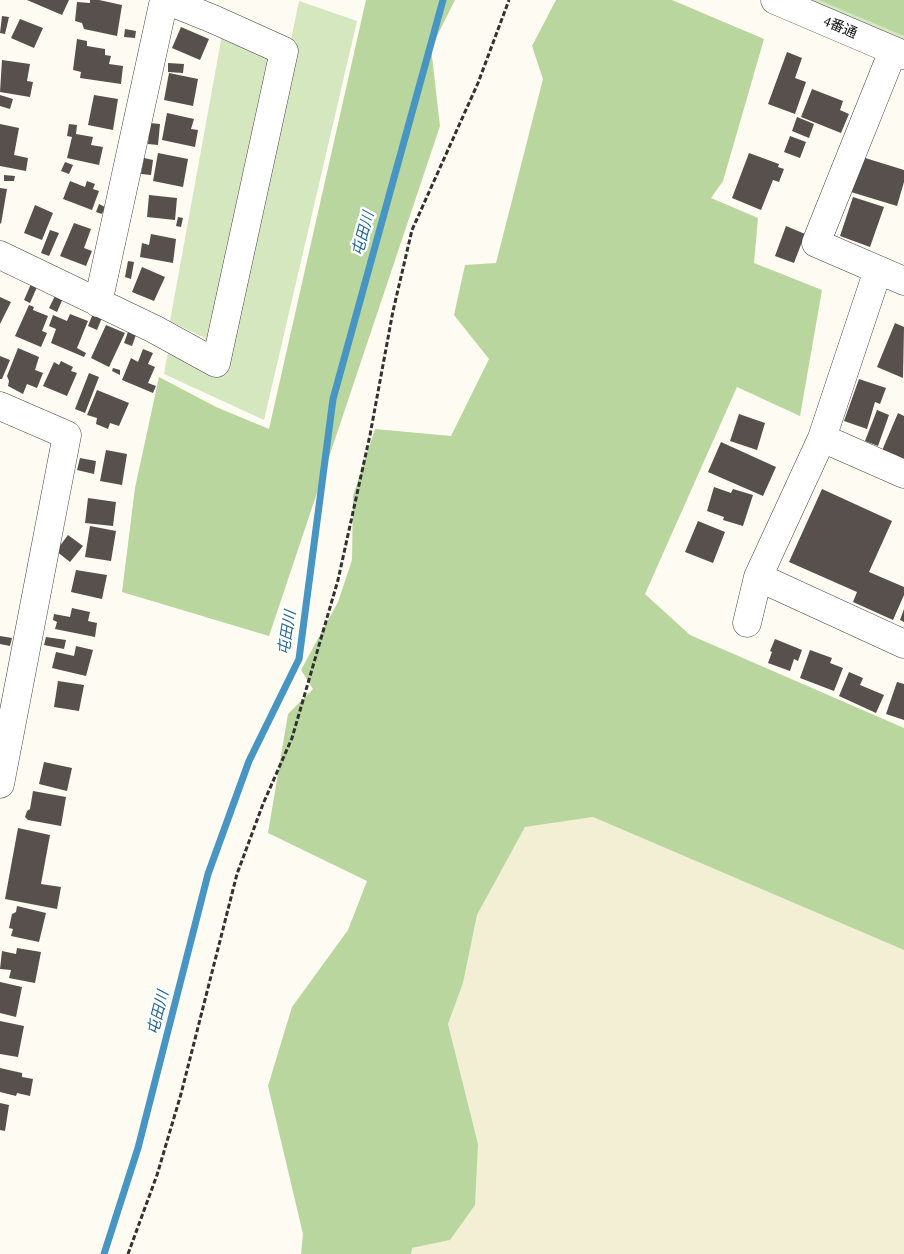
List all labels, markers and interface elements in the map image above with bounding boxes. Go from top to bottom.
street label: 4番通 [821,13,859,43]
water label: 屯田川 [349,210,379,258]
water label: 屯田川 [276,609,300,657]
water label: 屯田川 [145,989,173,1037]

